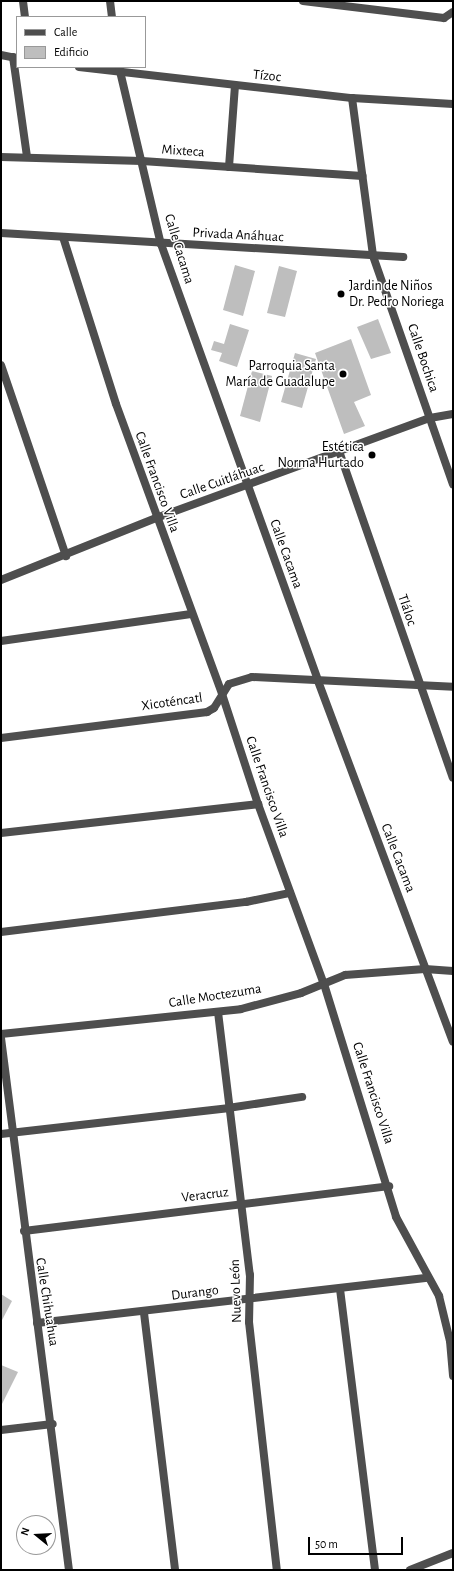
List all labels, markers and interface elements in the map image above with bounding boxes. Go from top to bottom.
legend [16,16,146,68]
text: Calle [54,26,77,38]
text: Edificio [54,46,89,58]
street label: Tízoc [252,66,282,86]
street label: Mixteca [161,141,205,161]
street label: Calle Cacama [160,212,198,286]
street label: Privada Anáhuac [192,224,284,246]
place label: Jardin de Niños Dr. Pedro Noriega [349,278,444,310]
marker: Jardin de Niños Dr. Pedro Noriega [336,289,346,299]
street label: Calle Bochica [403,321,443,395]
place label: Parroquia Santa María de Guadalupe [225,358,335,390]
marker: Parroquia Santa María de Guadalupe [338,369,348,379]
street label: Calle Francisco Villa [131,429,183,535]
place label: Estética Norma Hurtado [277,439,364,472]
marker: Estética Norma Hurtado [367,450,377,460]
street label: Calle Cuitláhuac [178,459,266,503]
street label: Calle Cacama [266,517,306,591]
street label: Tláloc [394,592,420,628]
street label: Xicoténcatl [140,689,204,715]
street label: Calle Francisco Villa [242,734,292,840]
street label: Calle Cacama [377,821,419,895]
street label: Calle Moctezuma [167,980,263,1012]
street label: Calle Francisco Villa [349,1040,397,1146]
street label: Veracruz [181,1184,229,1206]
street label: Calle Chihuahua [32,1257,62,1347]
street label: Nuevo León [226,1259,246,1323]
street label: Durango [170,1282,220,1304]
north arrow [16,1515,56,1555]
text: N [19,1526,31,1537]
scale bar [310,1529,405,1555]
text: 50 m [315,1538,338,1550]

